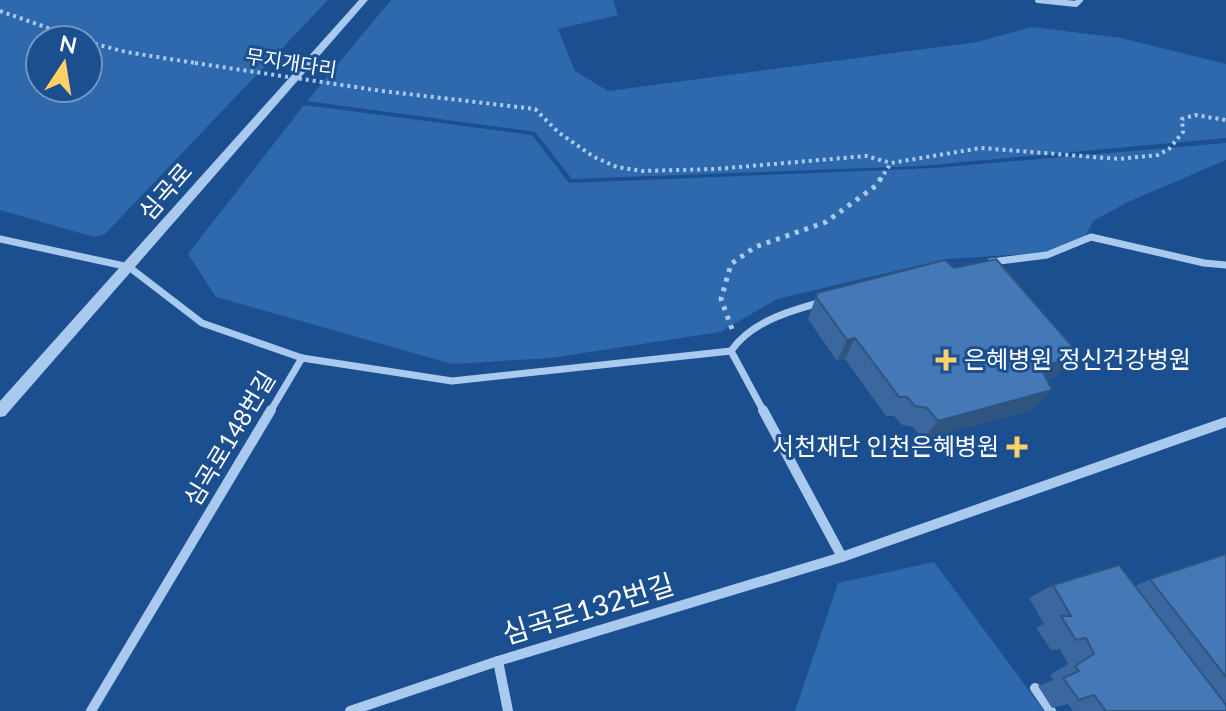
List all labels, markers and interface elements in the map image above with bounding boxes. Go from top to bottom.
north arrow [24,24,104,104]
text: N [57,29,79,59]
street label: 무지개다리 [244,43,338,81]
street label: 심곡로 [132,157,198,226]
place label: 은혜병원 정신건강병원 [964,344,1191,373]
marker: 은혜병원 정신건강병원 [935,349,957,371]
street label: 심곡로148번길 [177,366,280,511]
place label: 서천재단 인천은혜병원 [772,431,999,460]
marker: 서천재단 인천은혜병원 [1006,436,1028,458]
street label: 심곡로132번길 [498,566,678,650]

